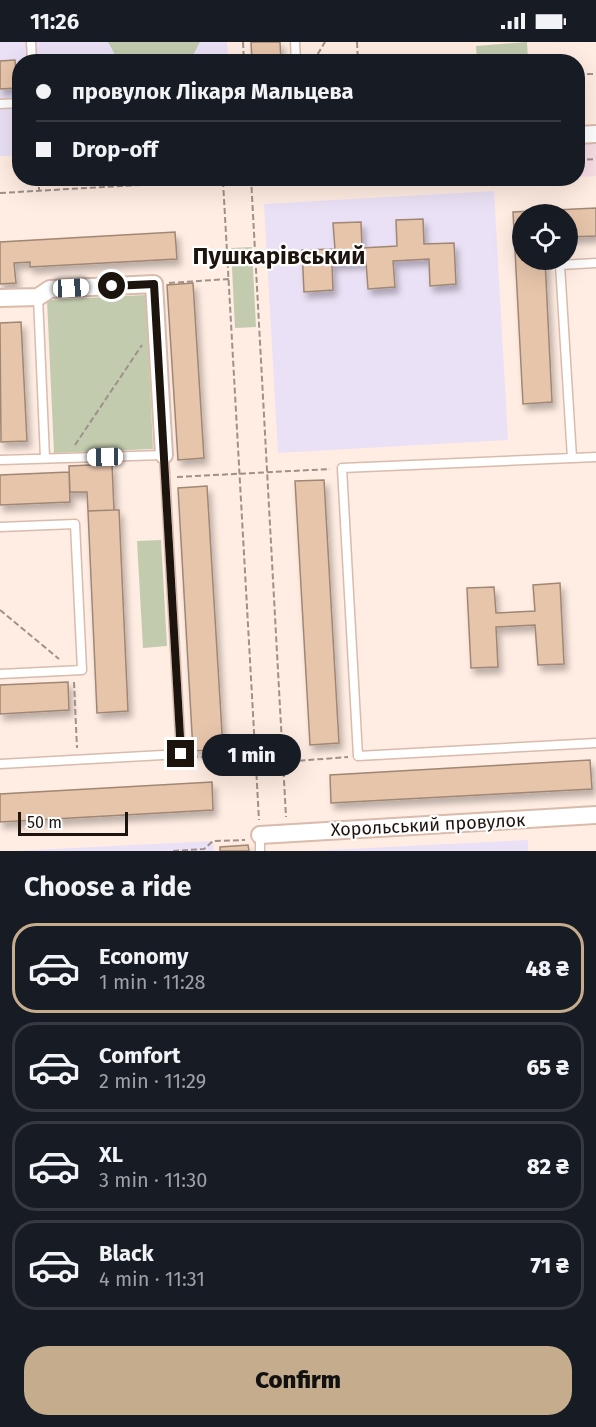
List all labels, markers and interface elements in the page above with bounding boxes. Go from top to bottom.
text: 11:26 [30,8,79,35]
text: провулок Лікаря Мальцева [72,78,354,105]
text: Drop-off [72,136,158,163]
map controls [512,204,578,270]
button: locate [512,204,578,270]
district label: Пушкарівський [193,242,365,270]
route start [98,272,125,299]
car [53,278,89,298]
car [87,448,123,466]
callout: 1 min [202,733,301,775]
route end [167,740,194,767]
text: 1 min [228,743,275,767]
scale bar [18,809,128,836]
street label: Хорольський провулок [330,809,527,841]
text: 50 m [27,813,62,832]
text: Choose a ride [24,871,191,903]
icon: car [27,941,81,995]
text: Economy [99,943,188,970]
text: 48 ₴ [525,955,569,982]
text: 1 min · 11:28 [99,970,206,994]
icon: car [27,1040,81,1094]
text: Comfort [99,1042,180,1069]
text: 65 ₴ [527,1054,569,1081]
text: 2 min · 11:29 [99,1069,206,1093]
icon: car [27,1139,81,1193]
text: XL [99,1141,123,1168]
text: 82 ₴ [527,1153,569,1180]
text: 3 min · 11:30 [99,1168,207,1192]
icon: car [27,1238,81,1292]
text: Black [99,1240,154,1267]
text: 71 ₴ [530,1252,569,1279]
text: 4 min · 11:31 [99,1267,205,1291]
button: Confirm [24,1346,572,1415]

